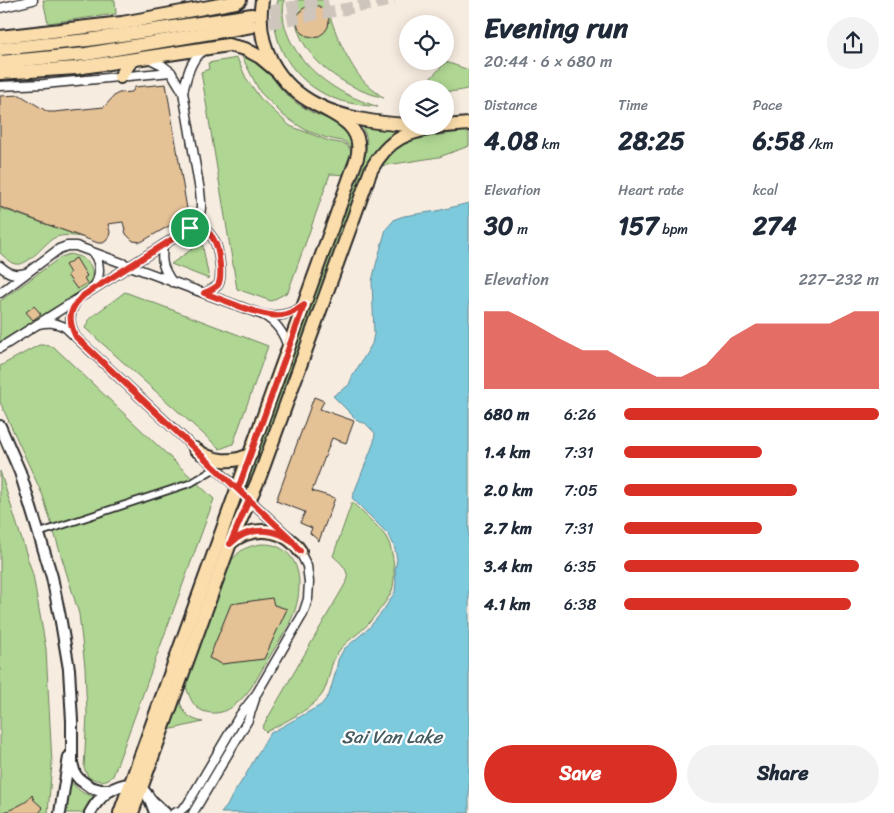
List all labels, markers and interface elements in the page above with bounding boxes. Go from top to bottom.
text: Evening run [484,3,628,52]
map controls [399,15,454,135]
button: locate [399,15,454,70]
button: share [827,17,879,69]
text: 20:44 · 6 × 680 m [484,47,612,76]
button: layers [399,80,454,135]
text: Distance [484,93,537,118]
text: Time [618,93,648,118]
text: Pace [753,93,782,118]
text: 4.08 [484,118,538,163]
text: 28:25 [618,118,685,163]
text: 6:58 [753,118,805,163]
text: km [538,132,560,157]
text: /km [805,132,834,157]
text: Elevation [484,178,541,203]
text: Heart rate [618,178,684,203]
text: kcal [753,178,778,203]
text: 30 [484,203,514,248]
text: 157 [618,203,659,248]
text: 274 [753,203,797,248]
pin [169,207,211,249]
icon: arrive [176,214,204,242]
text: m [514,217,528,242]
text: bpm [659,217,688,242]
text: Elevation [484,265,549,294]
text: 227–232 m [799,265,879,294]
text: 680 m [484,400,529,429]
text: 6:26 [564,400,596,429]
text: 1.4 km [484,438,531,467]
text: 7:31 [564,438,594,467]
text: 2.0 km [484,476,533,505]
text: 7:05 [564,476,598,505]
text: 2.7 km [484,514,532,543]
text: 7:31 [564,514,594,543]
text: 3.4 km [484,552,533,581]
text: 6:35 [564,552,596,581]
text: 4.1 km [484,590,531,619]
text: 6:38 [564,590,596,619]
water label: Sai Van Lake [342,721,444,753]
button: Save [484,745,677,803]
button: Share [687,745,879,803]

